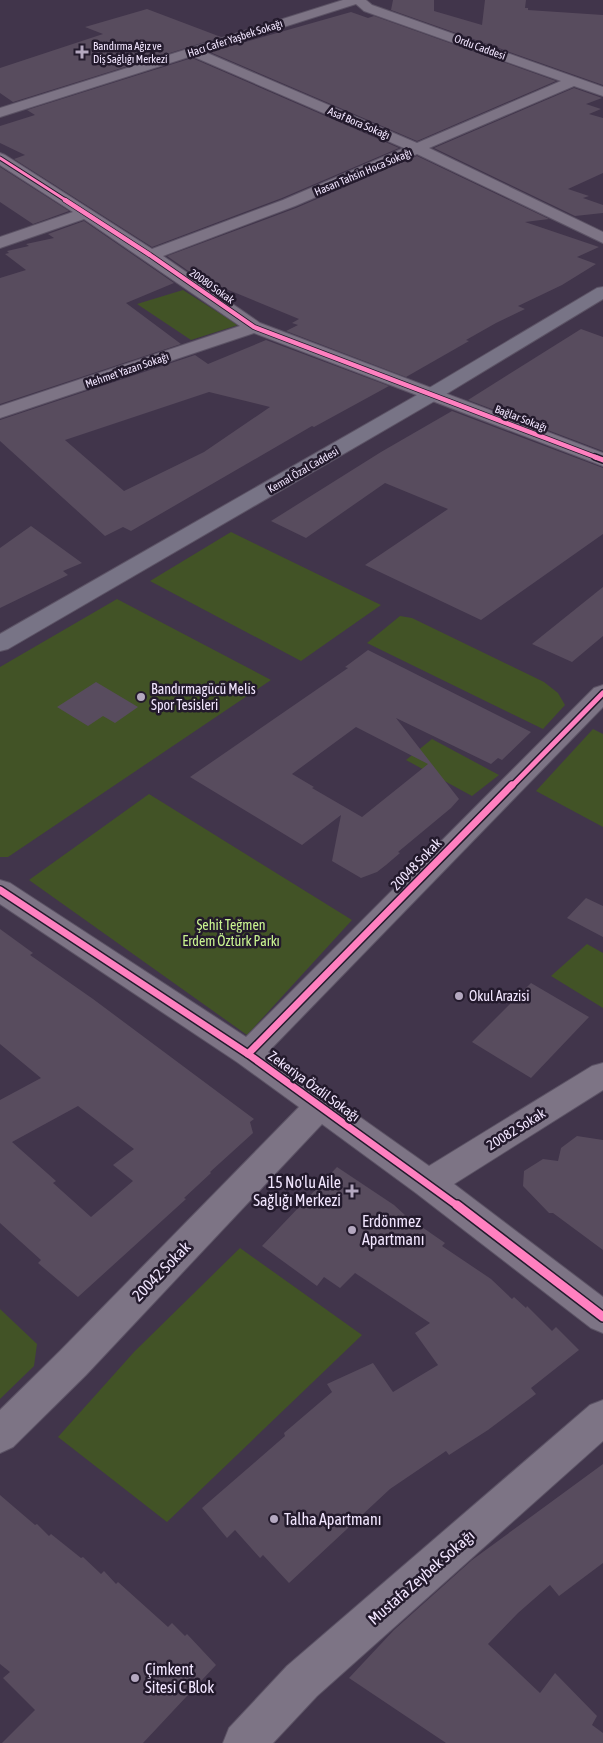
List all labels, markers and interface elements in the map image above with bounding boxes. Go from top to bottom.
street label: Hacı Cafer Yaşbek Sokağı [186,17,284,59]
street label: Ordu Caddesi [453,32,507,62]
place label: Bandırma Ağız ve Diş Sağlığı Merkezi [93,40,167,65]
marker: Bandırma Ağız ve Diş Sağlığı Merkezi [75,45,89,59]
street label: Asaf Bora Sokağı [326,105,392,141]
street label: Hasan Tahsin Hoca Sokağı [313,146,413,198]
street label: 20080 Sokak [187,266,237,306]
street label: Mehmet Yazan Sokağı [84,350,170,390]
street label: Bağlar Sokağı [493,403,549,433]
street label: Kemal Özal Caddesi [266,445,340,495]
place label: Bandırmagücü Melis Spor Tesisleri [151,681,256,713]
marker: Bandırmagücü Melis Spor Tesisleri [135,691,147,703]
street label: 20048 Sokak [387,835,445,893]
park label: Şehit Teğmen Erdem Öztürk Parkı [182,917,280,949]
place label: Okul Arazisi [469,988,529,1004]
marker: Okul Arazisi [453,990,465,1002]
street label: Zekeriya Özdil Sokağı [265,1047,363,1125]
street label: 20082 Sokak [484,1105,548,1153]
place label: 15 No'lu Aile Sağlığı Merkezi [253,1173,341,1210]
marker: 15 No'lu Aile Sağlığı Merkezi [345,1184,359,1198]
place label: Erdönmez Apartmanı [362,1212,424,1249]
marker: Erdönmez Apartmanı [346,1224,358,1236]
street label: 20042 Sokak [128,1238,194,1304]
place label: Talha Apartmanı [284,1510,381,1529]
marker: Talha Apartmanı [268,1513,280,1525]
street label: Mustafa Zeybek Sokağı [364,1526,478,1629]
place label: Çimkent Sitesi C Blok [145,1660,214,1696]
marker: Çimkent Sitesi C Blok [129,1672,141,1684]

